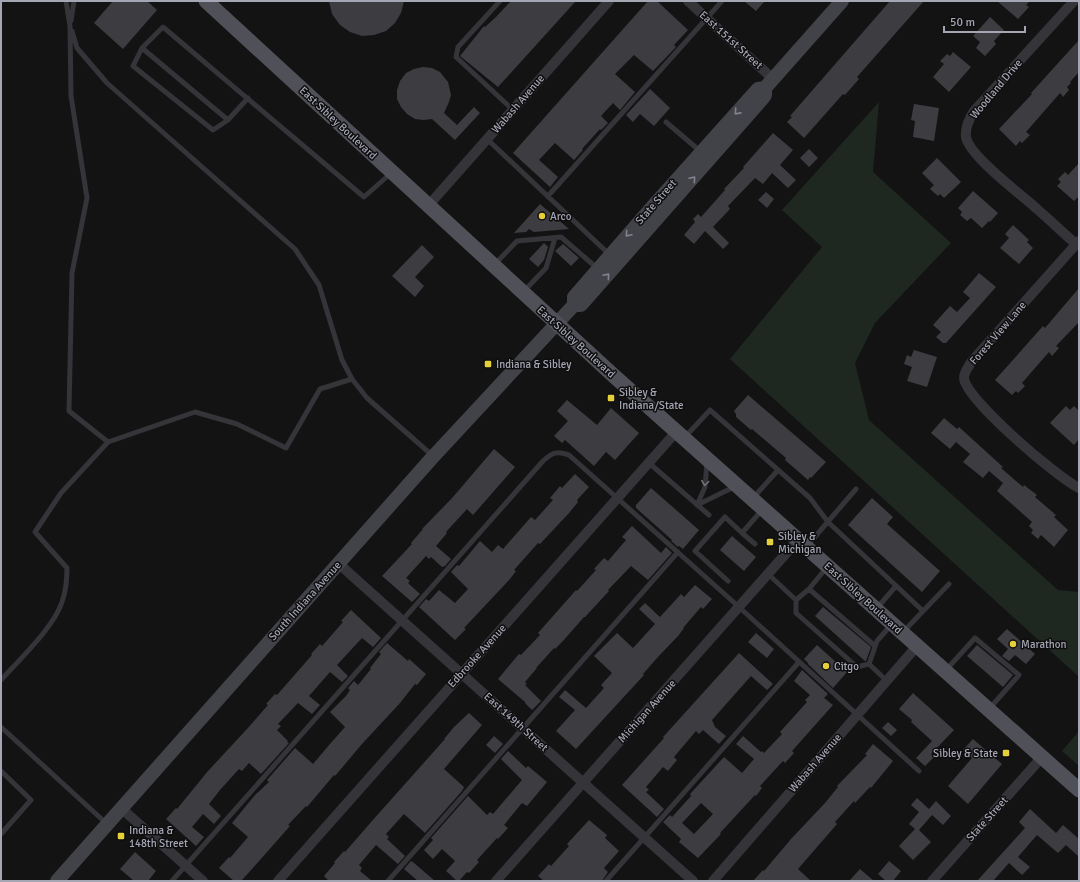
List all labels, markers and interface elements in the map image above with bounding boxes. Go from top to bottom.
street label: East 151st Street [697,8,765,72]
scale bar [944,8,1025,34]
text: 50 m [950,15,975,30]
street label: Woodland Drive [967,57,1025,121]
street label: Wabash Avenue [489,72,547,136]
street label: East Sibley Boulevard [297,84,379,162]
one-way arrow [734,108,741,115]
one-way arrow [688,176,695,183]
street label: State Street [633,177,679,227]
place label: Arco [550,210,572,223]
marker: Arco [537,211,547,221]
one-way arrow [626,230,633,237]
one-way arrow [602,273,609,281]
street label: Forest View Lane [967,299,1029,367]
street label: East Sibley Boulevard [534,303,618,381]
place label: Indiana & Sibley [496,358,572,371]
marker: Indiana & Sibley [483,359,493,369]
place label: Sibley & Indiana/State [619,386,683,412]
marker: Sibley & Indiana/State [606,393,616,403]
one-way arrow [701,480,710,486]
place label: Sibley & Michigan [778,530,821,556]
marker: Sibley & Michigan [765,537,775,547]
street label: South Indiana Avenue [266,559,344,643]
street label: East Sibley Boulevard [821,559,905,637]
street label: Edbrooke Avenue [445,622,509,690]
place label: Marathon [1021,638,1066,651]
marker: Marathon [1008,639,1018,649]
place label: Citgo [834,660,859,673]
marker: Citgo [821,661,831,671]
street label: Michigan Avenue [615,677,679,745]
street label: East 149th Street [481,690,551,754]
street label: Wabash Avenue [786,731,844,795]
place label: Sibley & State [933,747,998,760]
marker: Sibley & State [1001,748,1011,758]
street label: State Street [964,794,1011,844]
place label: Indiana & 148th Street [129,824,188,850]
marker: Indiana & 148th Street [116,831,126,841]

